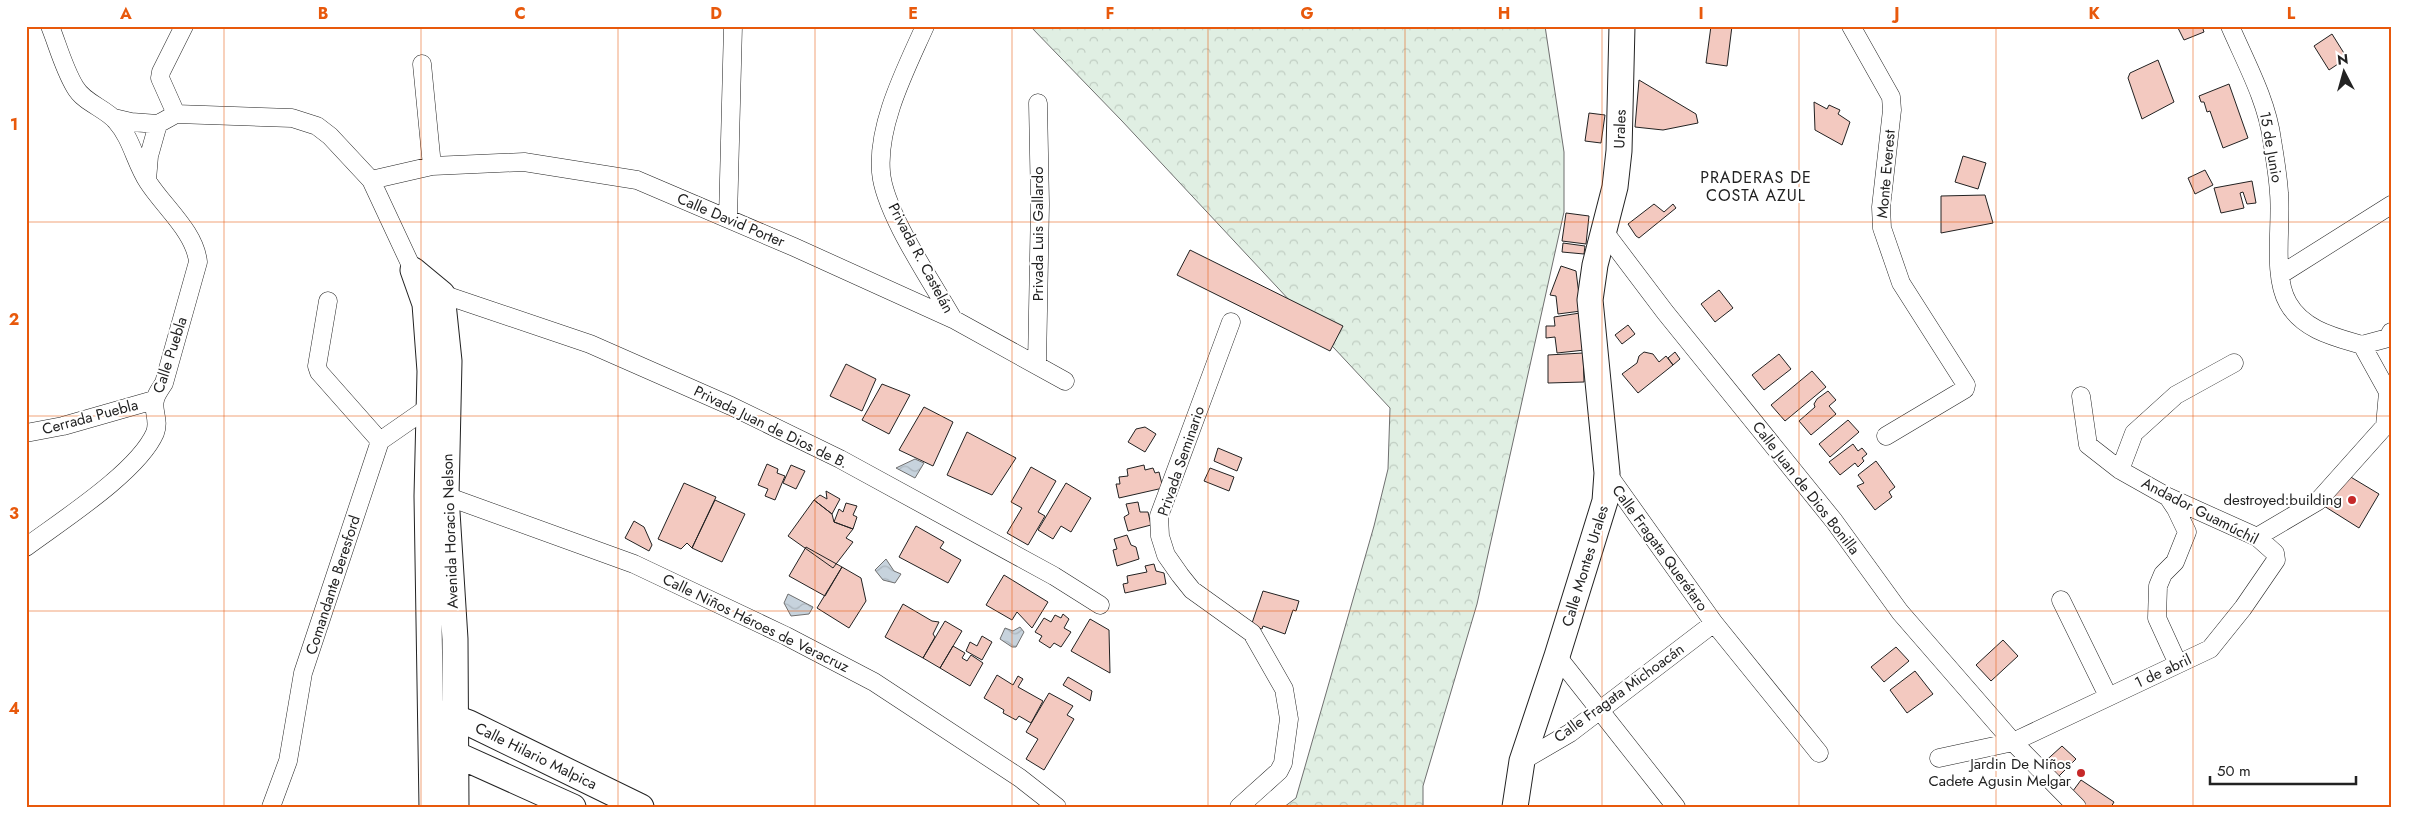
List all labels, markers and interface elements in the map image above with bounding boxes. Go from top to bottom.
text: A [119,2,132,25]
text: B [318,2,328,25]
text: C [514,2,526,25]
text: D [710,2,722,25]
text: E [908,2,918,25]
text: F [1106,2,1114,25]
text: G [1300,2,1314,25]
text: H [1498,2,1510,25]
text: I [1698,2,1704,25]
text: J [1891,2,1900,25]
text: K [2088,2,2100,25]
text: L [2287,2,2296,25]
north arrow [2320,48,2370,98]
text: N [2336,49,2349,70]
street label: Urales [1608,109,1632,149]
street label: 15 de Junio [2254,110,2288,184]
text: 1 [10,113,18,136]
street label: Monte Everest [1871,128,1901,219]
district label: PRADERAS DE COSTA AZUL [1700,166,1812,207]
street label: Privada Luis Gallardo [1027,167,1049,301]
street label: Calle David Porter [674,187,789,253]
street label: Privada R. Castelán [883,199,959,317]
text: 2 [9,308,19,331]
street label: Calle Puebla [147,314,193,396]
street label: Privada Juan de Dios de B. [690,380,852,474]
street label: Cerrada Puebla [40,394,140,440]
street label: Privada Seminario [1152,403,1210,519]
street label: Calle Juan de Dios Bonilla [1747,417,1865,559]
street label: Avenida Horacio Nelson [436,453,464,609]
street label: Andador Guamúchil [2138,472,2262,550]
street label: Calle Fragata Querétaro [1607,480,1713,616]
place label: destroyed:building [2223,489,2342,511]
marker: destroyed:building [2346,494,2358,506]
text: 3 [9,502,19,525]
street label: Calle Montes Urales [1556,503,1614,629]
street label: Comandante Beresford [300,512,366,658]
street label: Calle Niños Héroes de Veracruz [659,568,853,678]
street label: Calle Fragata Michoacán [1549,638,1689,748]
street label: 1 de abril [2131,648,2195,694]
text: 4 [8,697,20,720]
street label: Calle Hilario Malpica [471,717,601,795]
place label: Jardin De Niños Cadete Agusin Melgar [1929,753,2072,792]
scale bar [2210,753,2356,785]
text: 50 m [2217,760,2251,782]
marker: Jardin De Niños Cadete Agusin Melgar [2075,767,2087,779]

